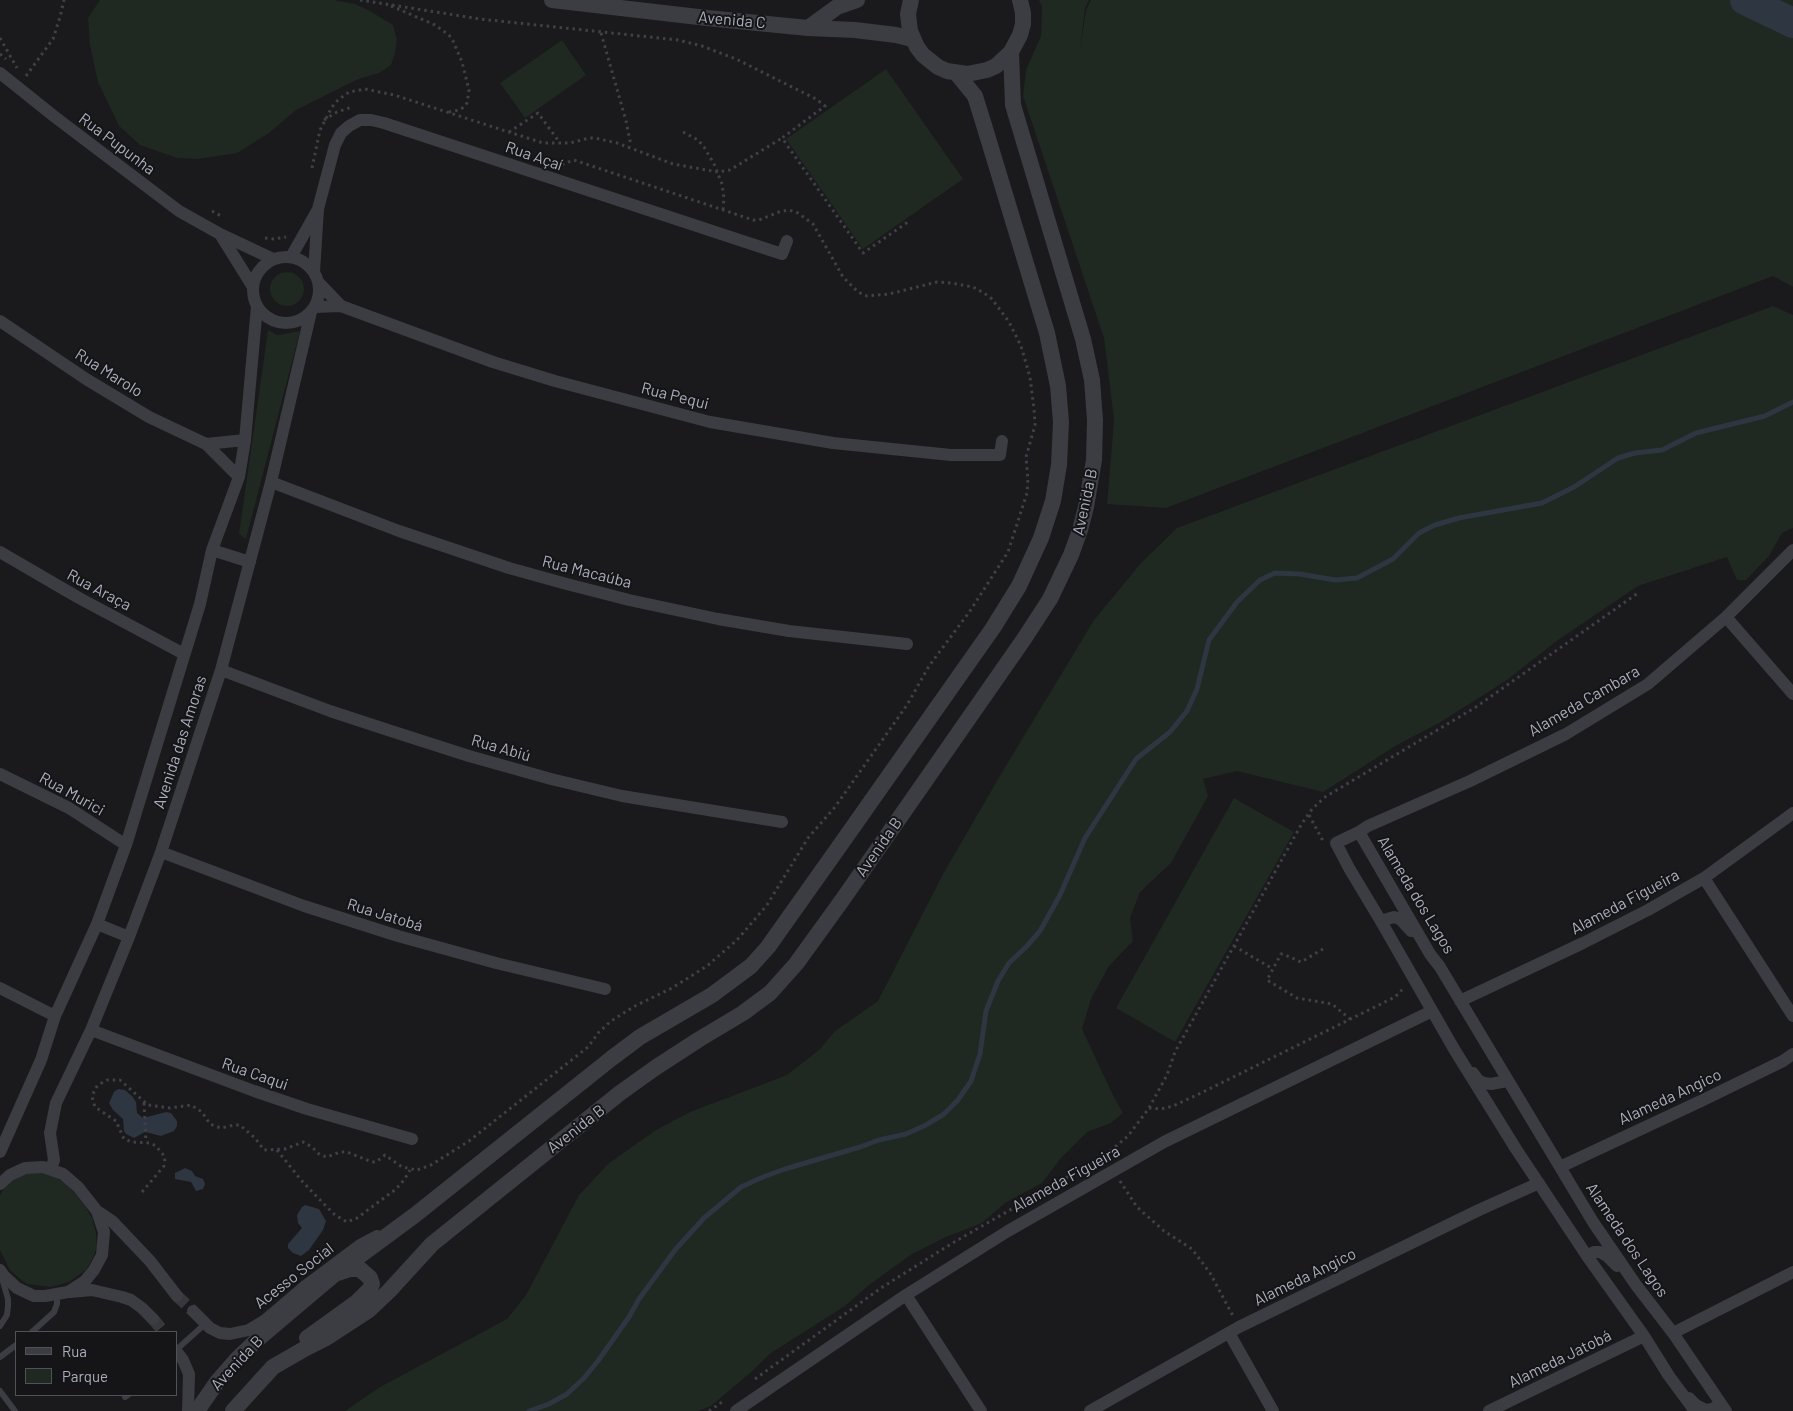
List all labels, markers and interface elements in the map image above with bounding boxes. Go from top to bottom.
street label: Avenida C [697,7,767,33]
street label: Rua Pupunha [75,109,159,179]
street label: Rua Açaí [503,137,565,175]
street label: Rua Marolo [72,345,146,401]
street label: Rua Pequi [639,378,711,414]
street label: Avenida B [1069,467,1101,537]
street label: Rua Macaúba [540,552,634,592]
street label: Rua Araça [64,565,134,615]
street label: Alameda Cambara [1525,661,1643,741]
street label: Avenida das Amoras [149,673,211,811]
street label: Rua Abiú [469,730,533,766]
street label: Rua Murici [36,768,108,820]
street label: Avenida B [852,814,906,880]
street label: Alameda dos Lagos [1373,833,1459,957]
street label: Alameda Figueira [1567,865,1683,939]
street label: Rua Jatobá [345,894,425,936]
street label: Rua Caqui [219,1054,291,1094]
street label: Alameda Angico [1616,1065,1724,1129]
street label: Avenida B [543,1101,609,1157]
street label: Alameda Figueira [1009,1141,1123,1217]
street label: Alameda dos Lagos [1582,1179,1672,1301]
street label: Acesso Social [250,1239,338,1313]
street label: Alameda Angico [1251,1244,1359,1310]
street label: Alameda Jatobá [1506,1326,1614,1392]
legend [15,1331,178,1396]
street label: Avenida B [207,1332,267,1394]
text: Rua [62,1342,87,1360]
text: Parque [62,1367,108,1385]

